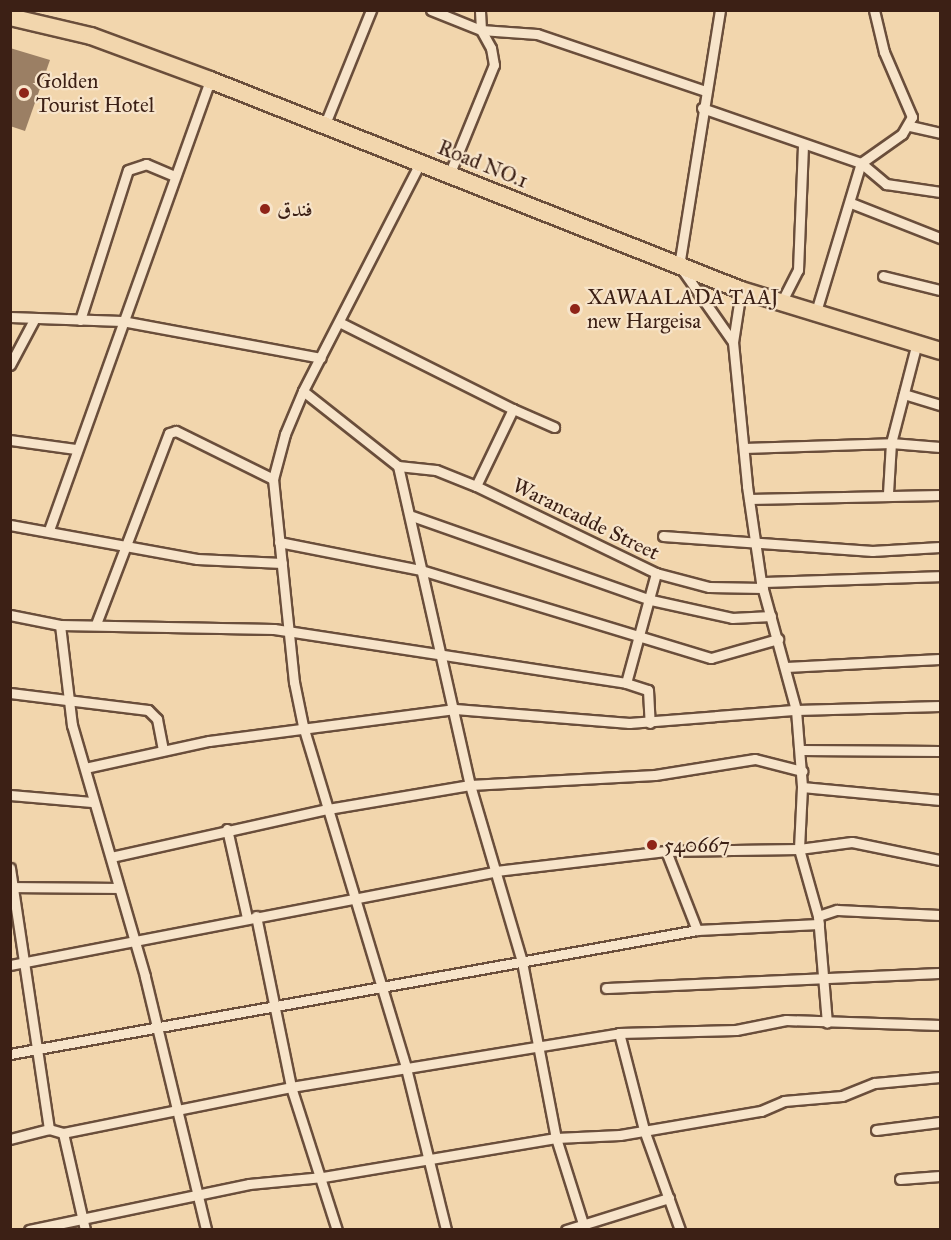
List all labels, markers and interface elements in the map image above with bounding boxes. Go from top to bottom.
place label: Golden Tourist Hotel [36,68,154,118]
marker: Golden Tourist Hotel [17,86,31,100]
street label: Road NO.1 [434,134,532,194]
place label: فندق [277,196,313,222]
marker: فندق [258,202,272,216]
place label: XAWAALADA TAAJ new Hargeisa [587,284,779,334]
marker: XAWAALADA TAAJ new Hargeisa [568,302,582,316]
street label: Warancadde Street [509,473,663,565]
place label: 540667 [664,832,730,858]
marker: 540667 [645,838,659,852]

